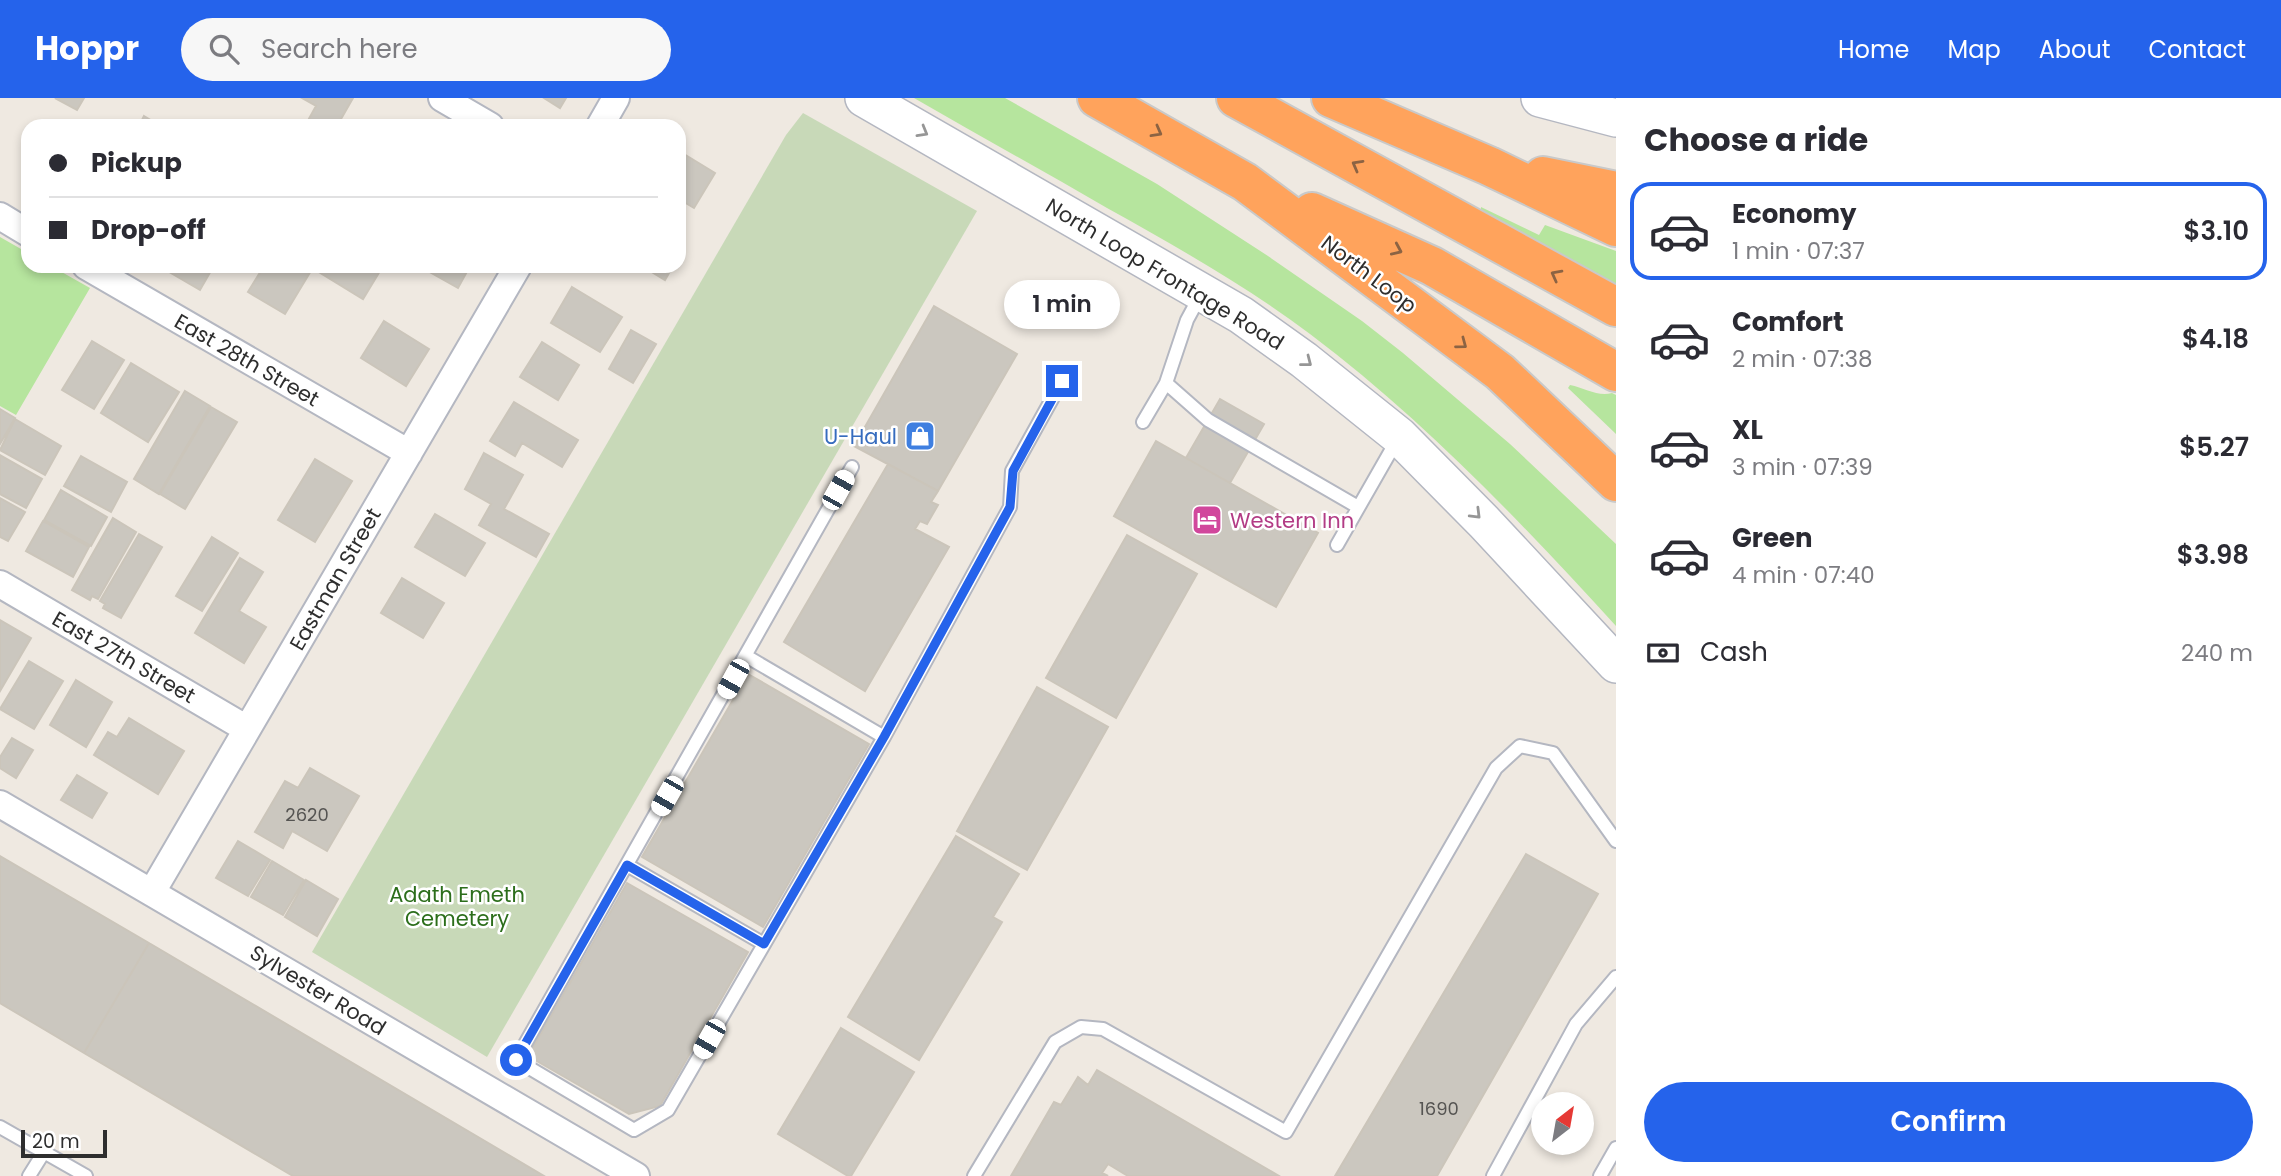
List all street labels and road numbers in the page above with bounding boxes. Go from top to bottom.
street label: North Loop Frontage Road [1041,191,1289,357]
street label: North Loop [1315,228,1423,320]
street label: East 28th Street [169,307,325,413]
street label: Eastman Street [282,502,388,656]
street label: East 27th Street [47,604,201,710]
street label: Sylvester Road [245,938,391,1042]

